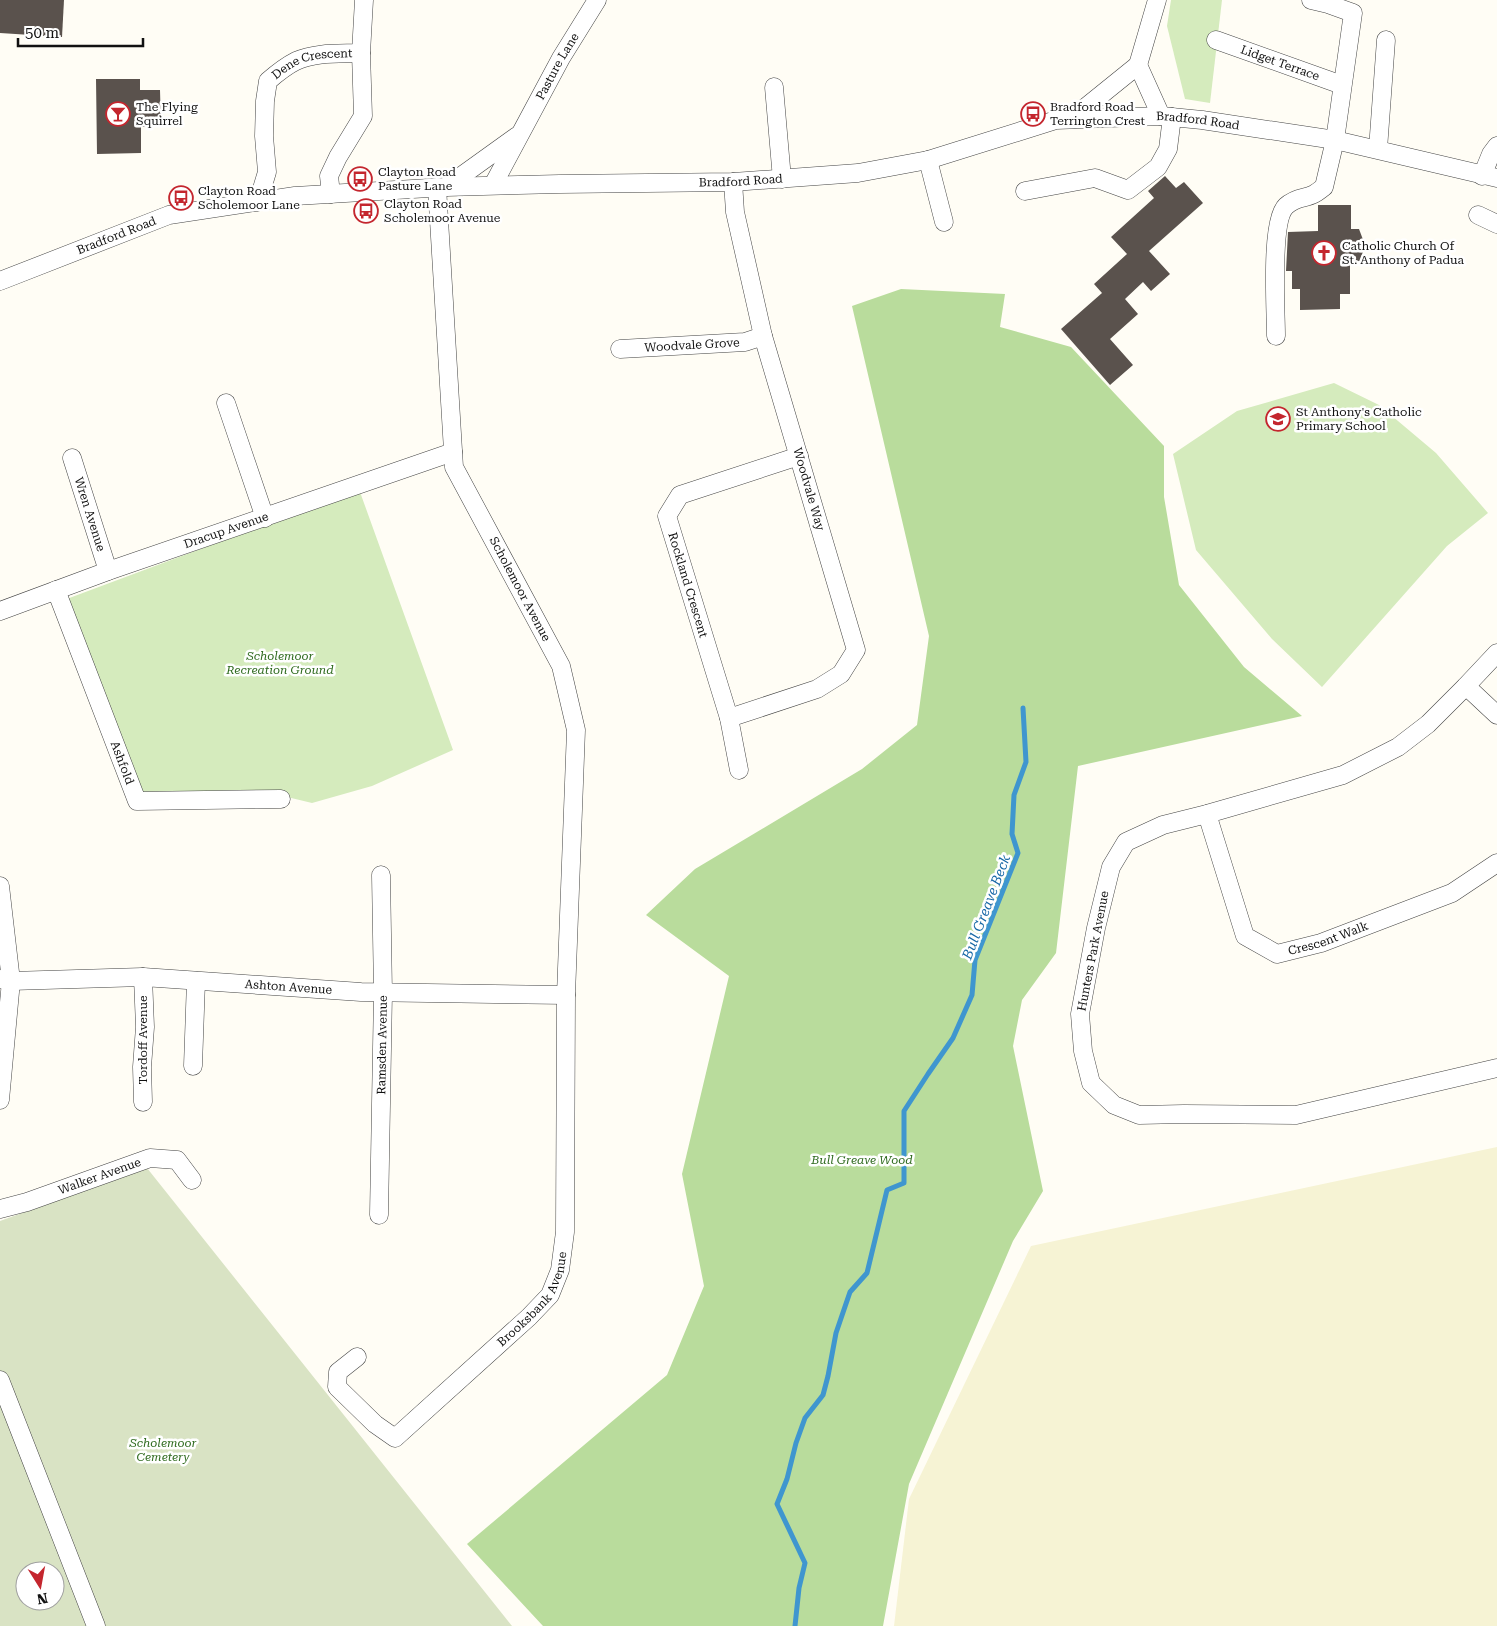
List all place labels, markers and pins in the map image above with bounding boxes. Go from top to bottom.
place label: The Flying Squirrel [136,100,198,128]
place label: Bradford Road Terrington Crest [1050,100,1146,128]
bar icon: The Flying Squirrel [105,101,131,127]
bus stop icon: Bradford Road Terrington Crest [1020,101,1046,127]
place label: Clayton Road Pasture Lane [378,165,456,193]
bus stop icon: Clayton Road Pasture Lane [347,166,373,192]
place label: Clayton Road Scholemoor Lane [198,184,300,212]
bus stop icon: Clayton Road Scholemoor Lane [168,185,194,211]
place label: Clayton Road Scholemoor Avenue [384,197,501,225]
bus stop icon: Clayton Road Scholemoor Avenue [353,198,379,224]
place label: Catholic Church Of St. Anthony of Padua [1342,239,1465,267]
church icon: Catholic Church Of St. Anthony of Padua [1311,240,1337,266]
place label: St Anthony's Catholic Primary School [1296,405,1422,433]
school or university icon: St Anthony's Catholic Primary School [1265,406,1291,432]

